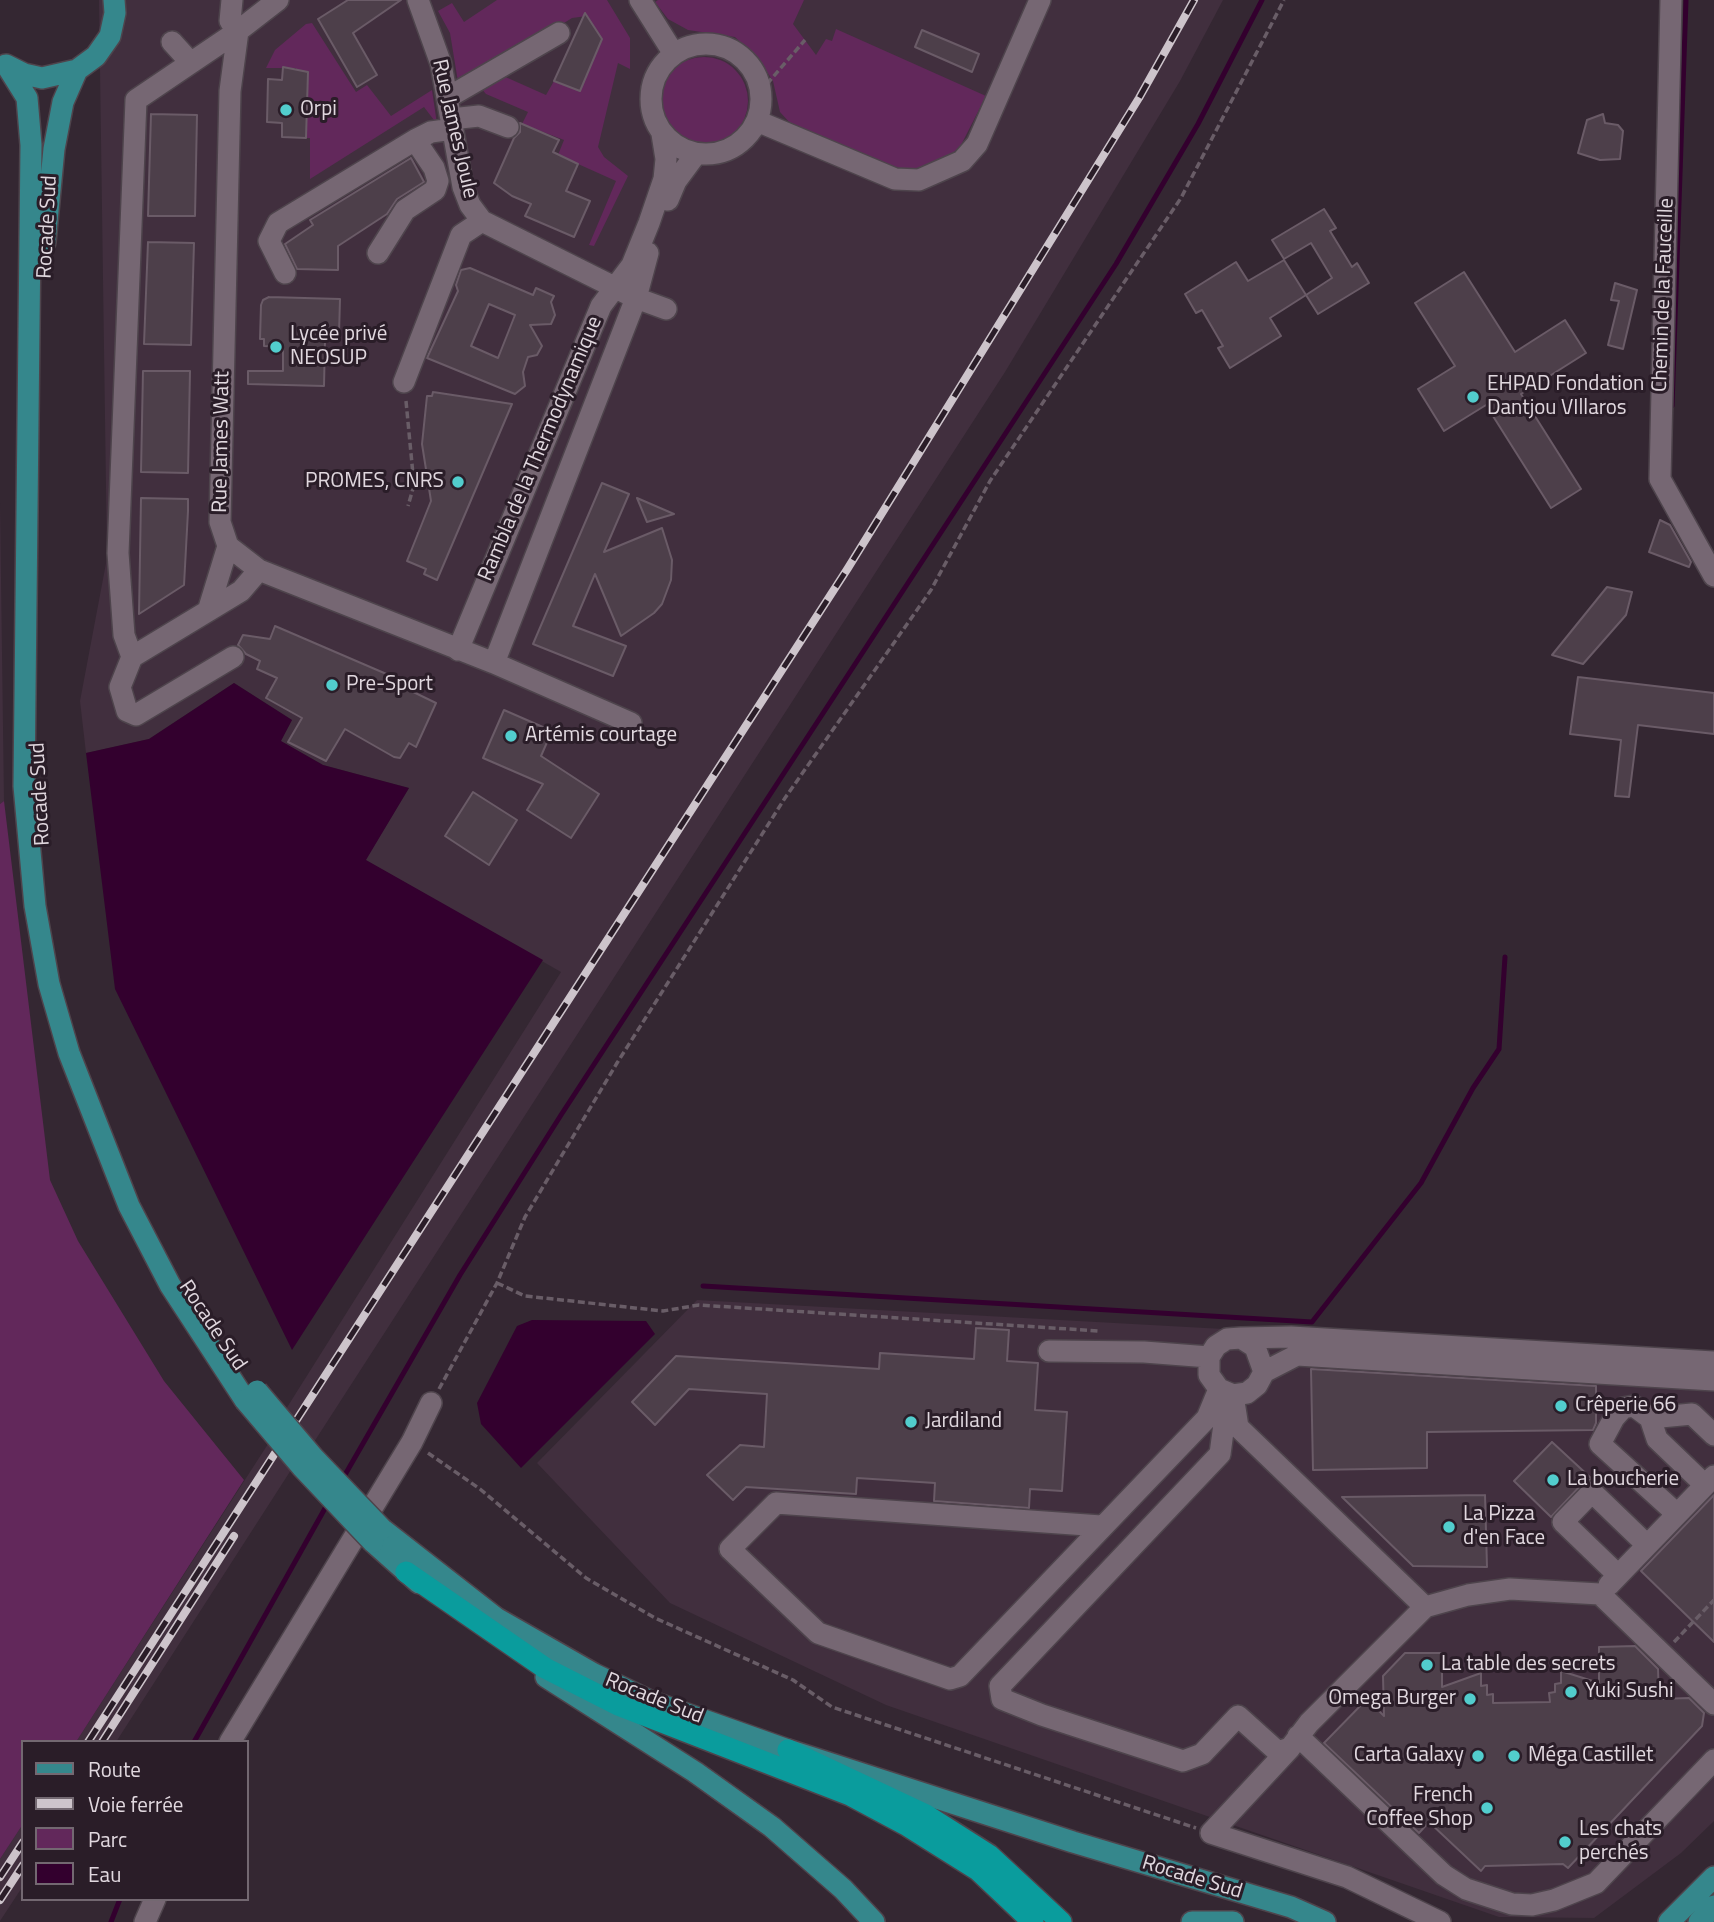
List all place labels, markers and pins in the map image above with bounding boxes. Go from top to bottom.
place label: Orpi [300,97,337,123]
marker: Orpi [278,102,294,118]
place label: Lycée privé NEOSUP [290,322,387,372]
marker: Lycée privé NEOSUP [268,339,284,355]
place label: EHPAD Fondation Dantjou VIllaros [1487,372,1644,422]
marker: EHPAD Fondation Dantjou VIllaros [1465,389,1481,405]
place label: PROMES, CNRS [305,469,444,495]
marker: PROMES, CNRS [450,474,466,490]
place label: Pre-Sport [346,672,433,698]
marker: Pre-Sport [324,677,340,693]
place label: Artémis courtage [525,723,677,749]
marker: Artémis courtage [503,728,519,744]
place label: Crêperie 66 [1575,1393,1676,1419]
marker: Crêperie 66 [1553,1398,1569,1414]
place label: Jardiland [925,1409,1002,1435]
marker: Jardiland [903,1414,919,1430]
place label: La boucherie [1567,1467,1679,1493]
marker: La boucherie [1545,1472,1561,1488]
place label: La Pizza d'en Face [1463,1502,1545,1552]
marker: La Pizza d'en Face [1441,1519,1457,1535]
place label: La table des secrets [1441,1652,1616,1678]
marker: La table des secrets [1419,1657,1435,1673]
place label: Yuki Sushi [1585,1679,1674,1705]
marker: Yuki Sushi [1563,1684,1579,1700]
place label: Omega Burger [1328,1686,1456,1712]
marker: Omega Burger [1462,1691,1478,1707]
place label: Carta Galaxy [1354,1743,1464,1769]
place label: Méga Castillet [1528,1743,1653,1769]
marker: Carta Galaxy [1470,1748,1486,1764]
marker: Méga Castillet [1506,1748,1522,1764]
place label: French Coffee Shop [1366,1783,1473,1833]
marker: French Coffee Shop [1479,1800,1495,1816]
place label: Les chats perchés [1579,1817,1662,1867]
marker: Les chats perchés [1557,1834,1573,1850]

